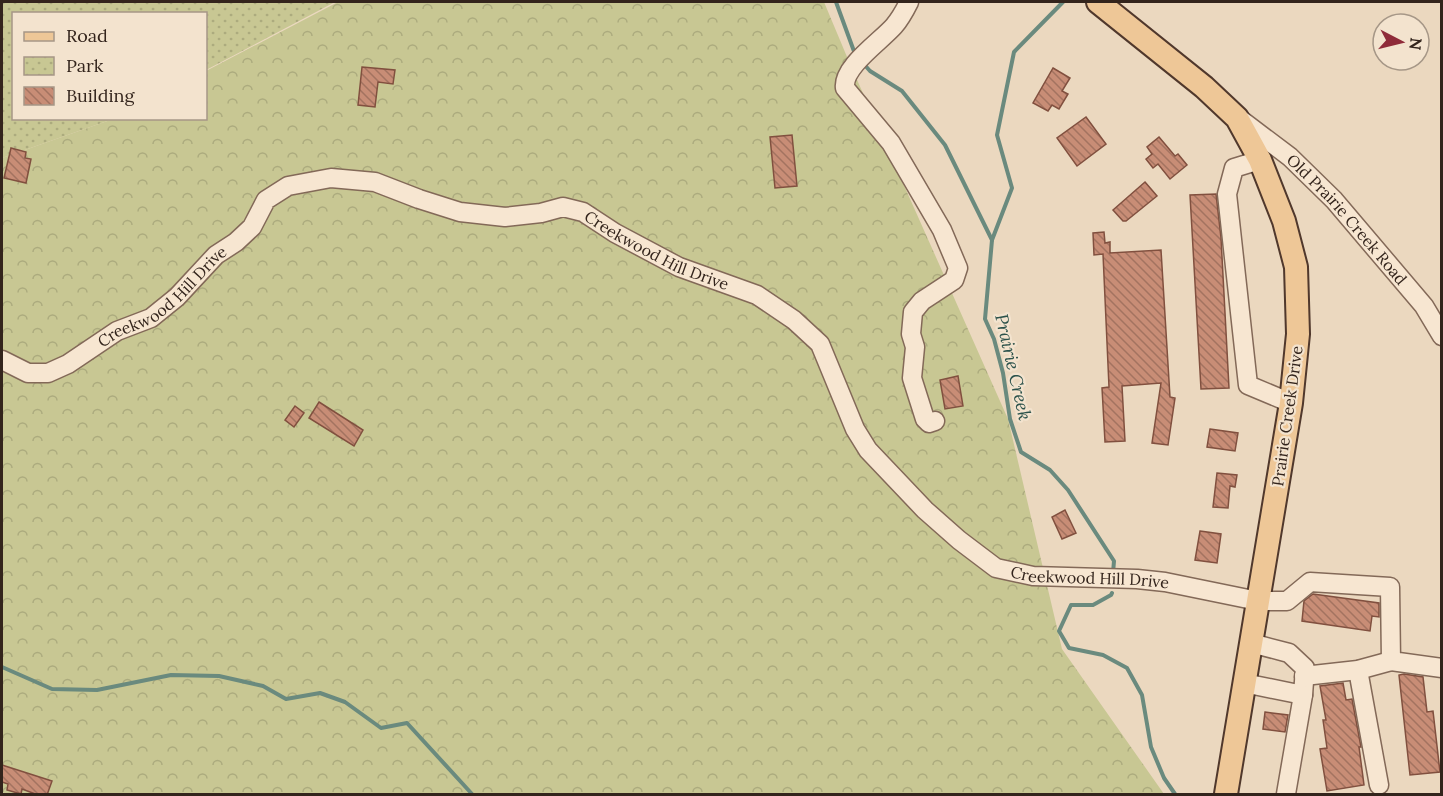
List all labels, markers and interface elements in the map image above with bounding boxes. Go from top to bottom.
legend [12,12,207,120]
north arrow [1371,12,1431,72]
text: Road [66,24,108,47]
text: N [1405,36,1427,51]
text: Park [66,54,104,77]
text: Building [66,84,136,107]
street label: Old Prairie Creek Road [1283,150,1412,289]
street label: Creekwood Hill Drive [581,206,732,294]
street label: Creekwood Hill Drive [94,241,230,351]
water label: Prairie Creek [990,311,1037,422]
street label: Prairie Creek Drive [1267,344,1307,488]
street label: Creekwood Hill Drive [1009,561,1170,592]

